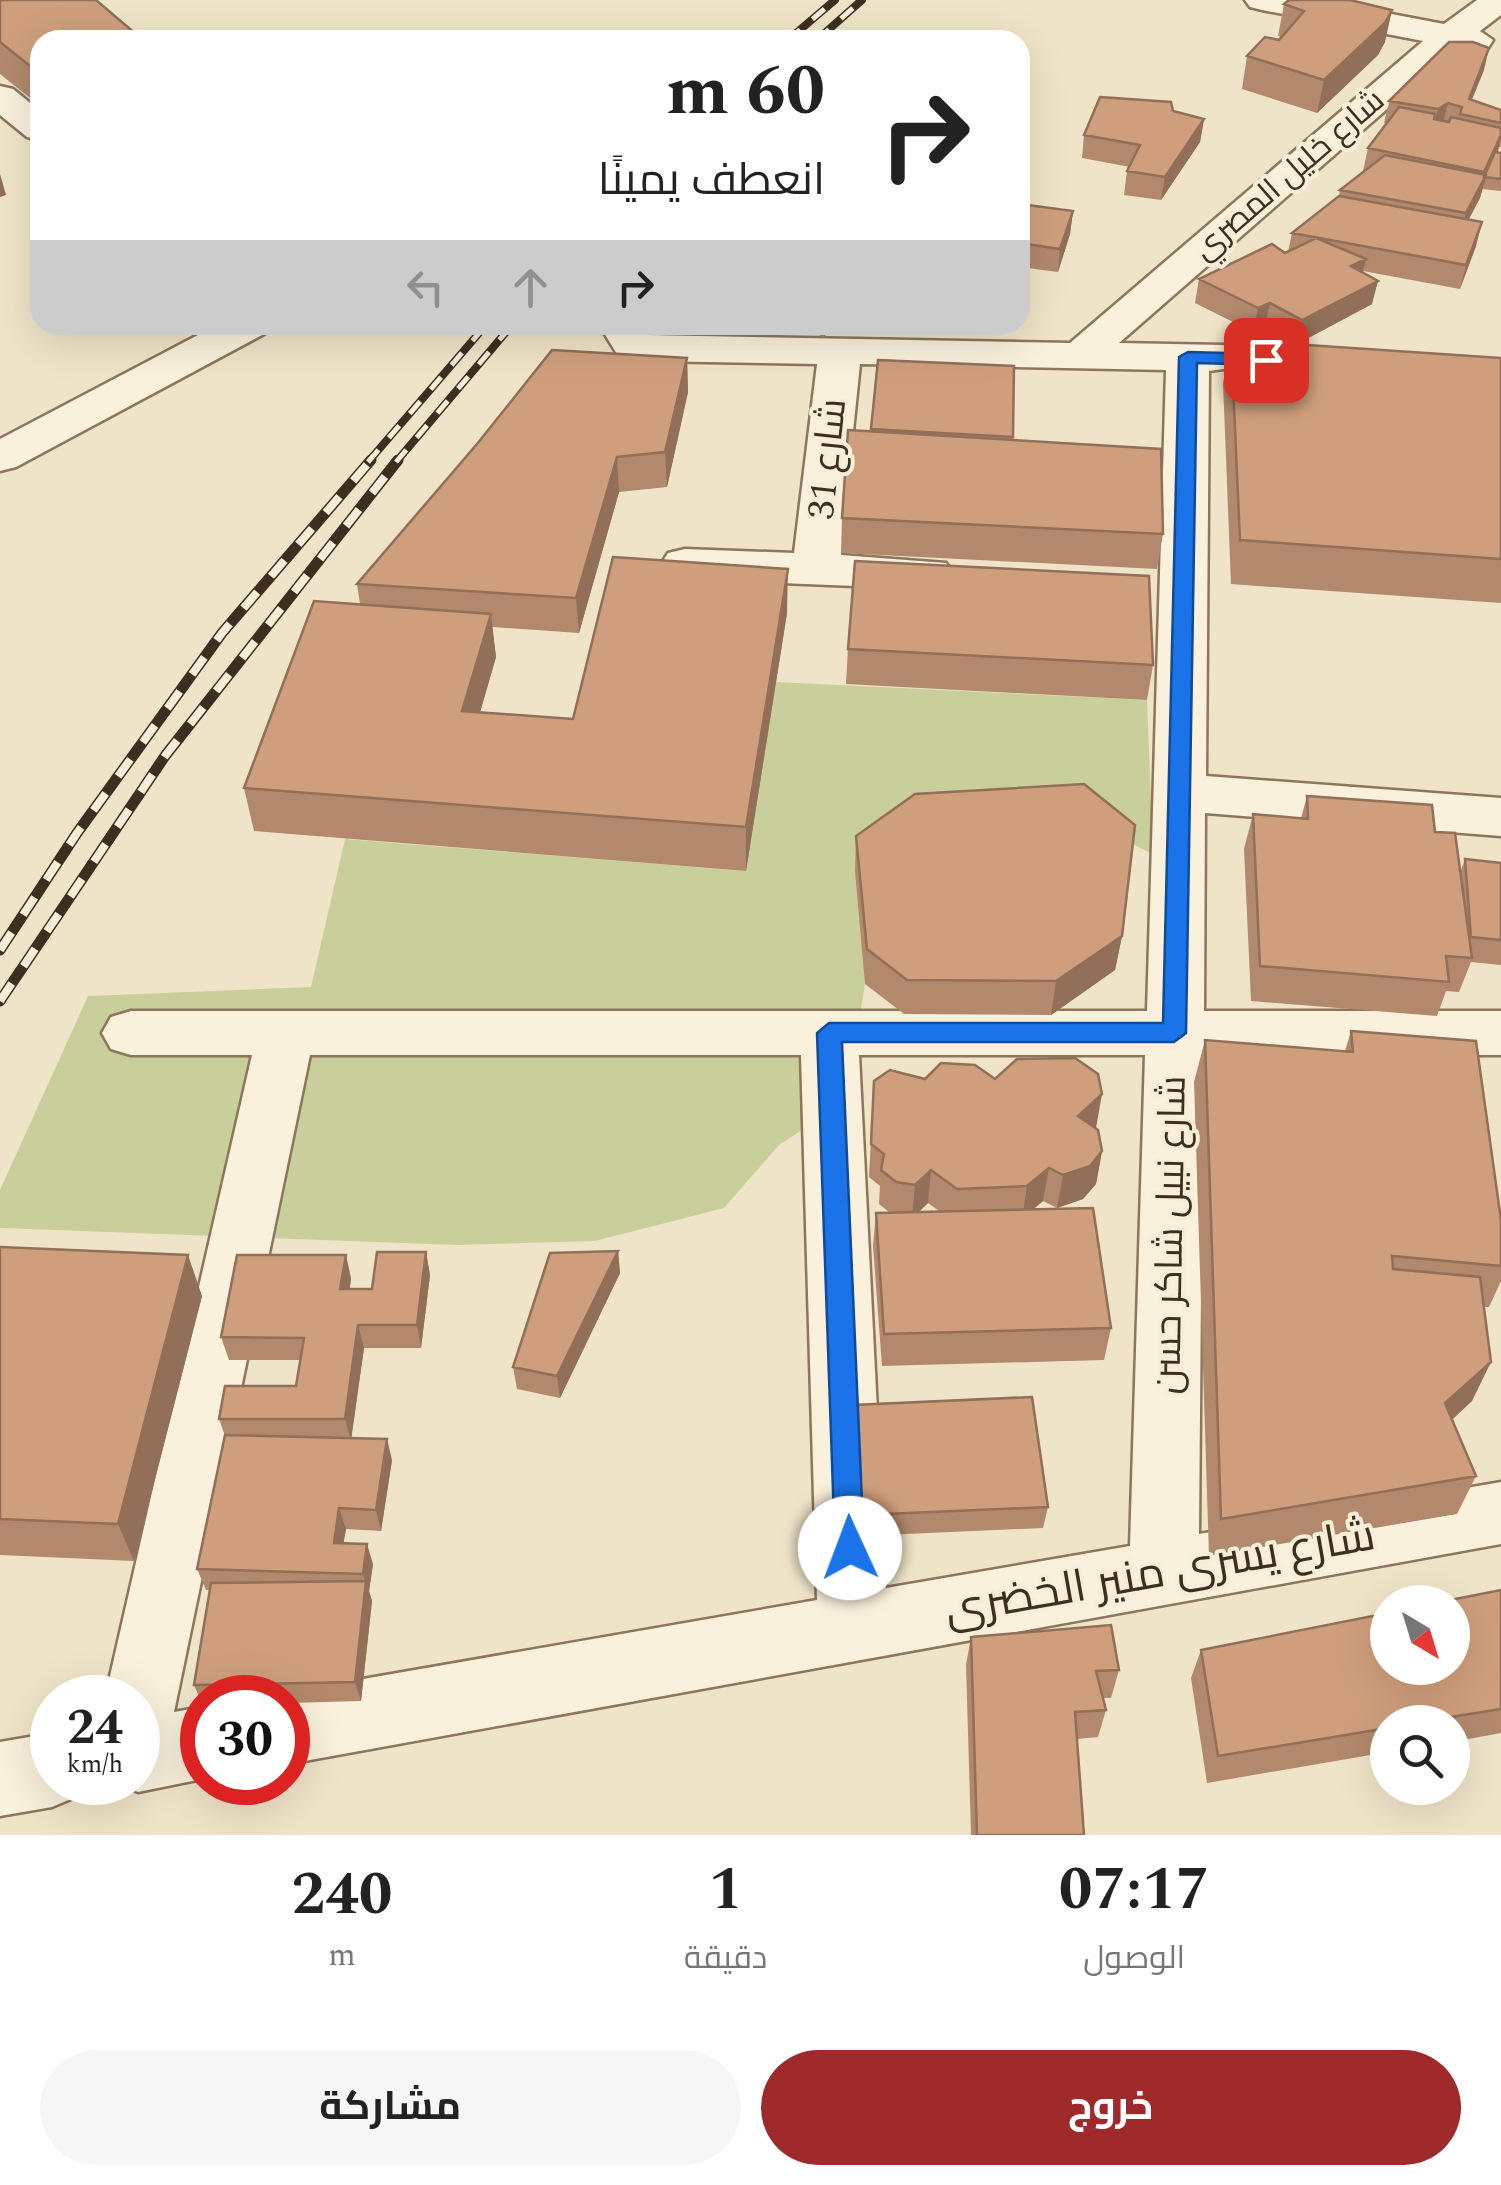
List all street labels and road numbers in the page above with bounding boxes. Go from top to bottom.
street label: شارع خليل المصري [1182,78,1396,272]
street label: شارع 31 [793,396,863,522]
street label: شارع نبيل شاكر حسن [1139,1075,1203,1395]
street label: شارع يسرى منير الخضرى [939,1501,1381,1645]

